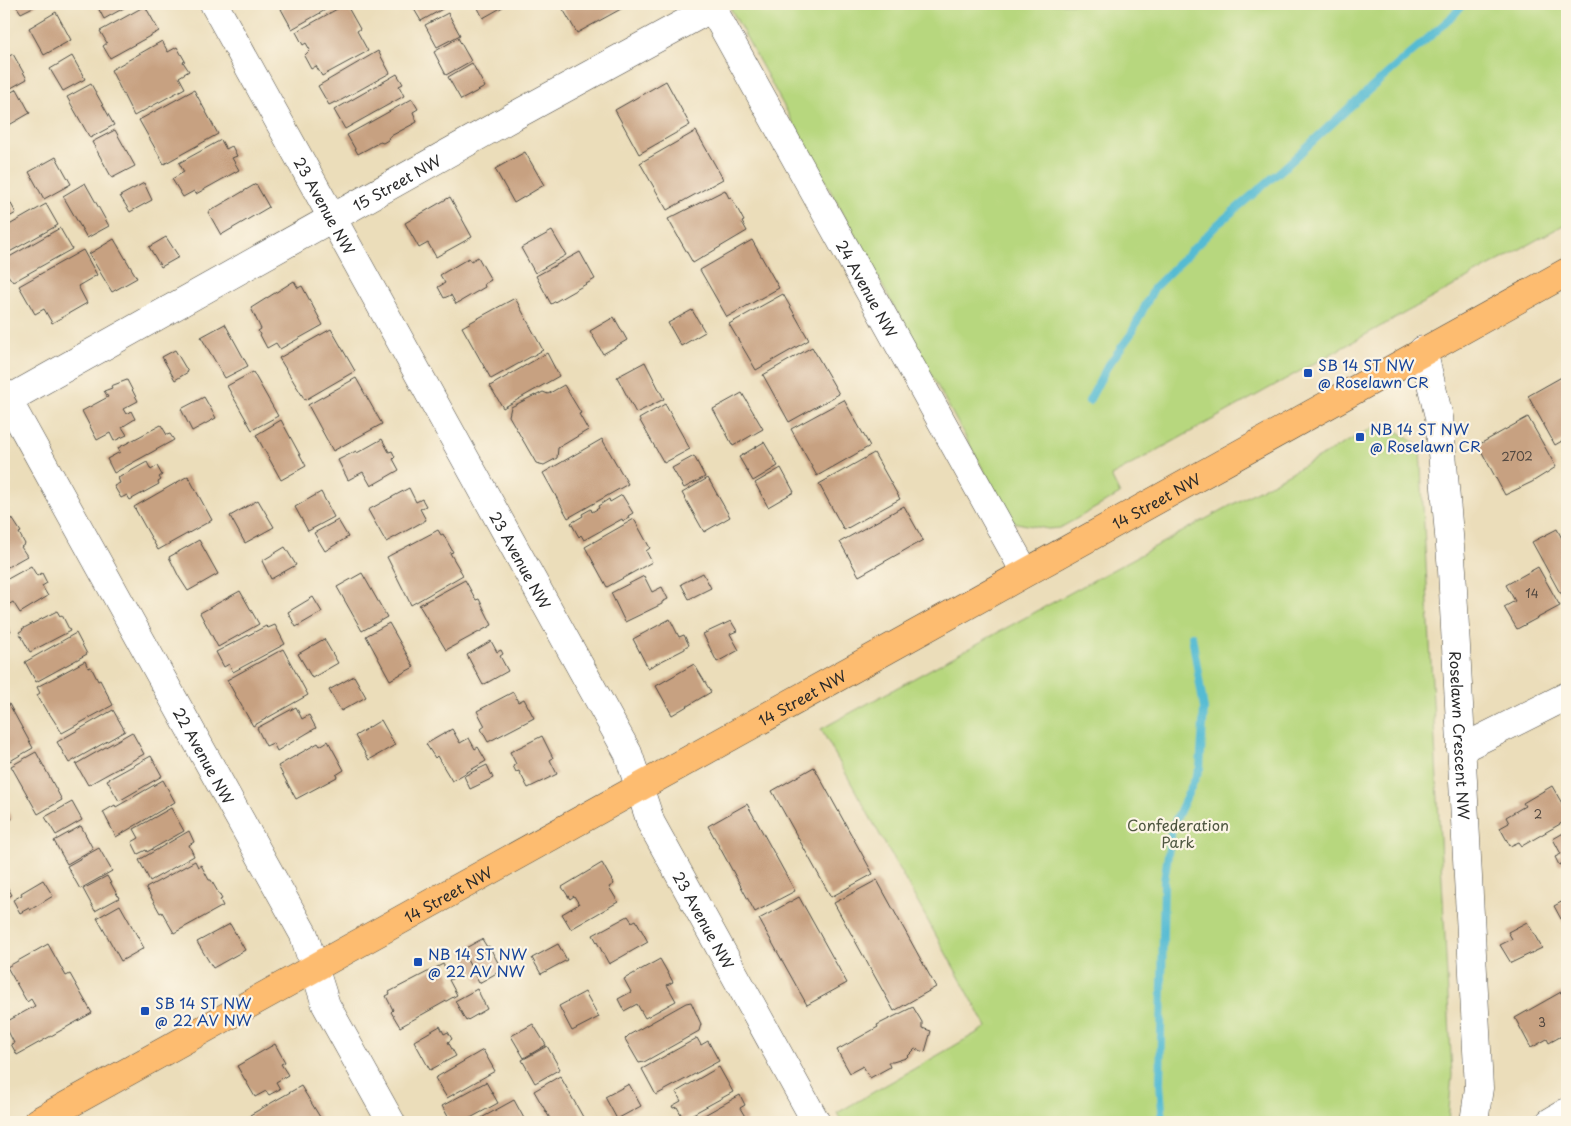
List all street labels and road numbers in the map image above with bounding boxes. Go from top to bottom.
street label: 15 Street NW [348,148,445,216]
street label: 23 Avenue NW [289,152,362,259]
street label: 24 Avenue NW [831,235,904,342]
street label: 14 Street NW [1107,466,1204,534]
street label: 23 Avenue NW [485,507,558,613]
street label: Roselawn Crescent NW [1445,650,1476,820]
street label: 14 Street NW [753,663,850,731]
street label: 22 Avenue NW [168,703,241,808]
street label: 14 Street NW [399,860,496,928]
street label: 23 Avenue NW [668,867,741,973]

